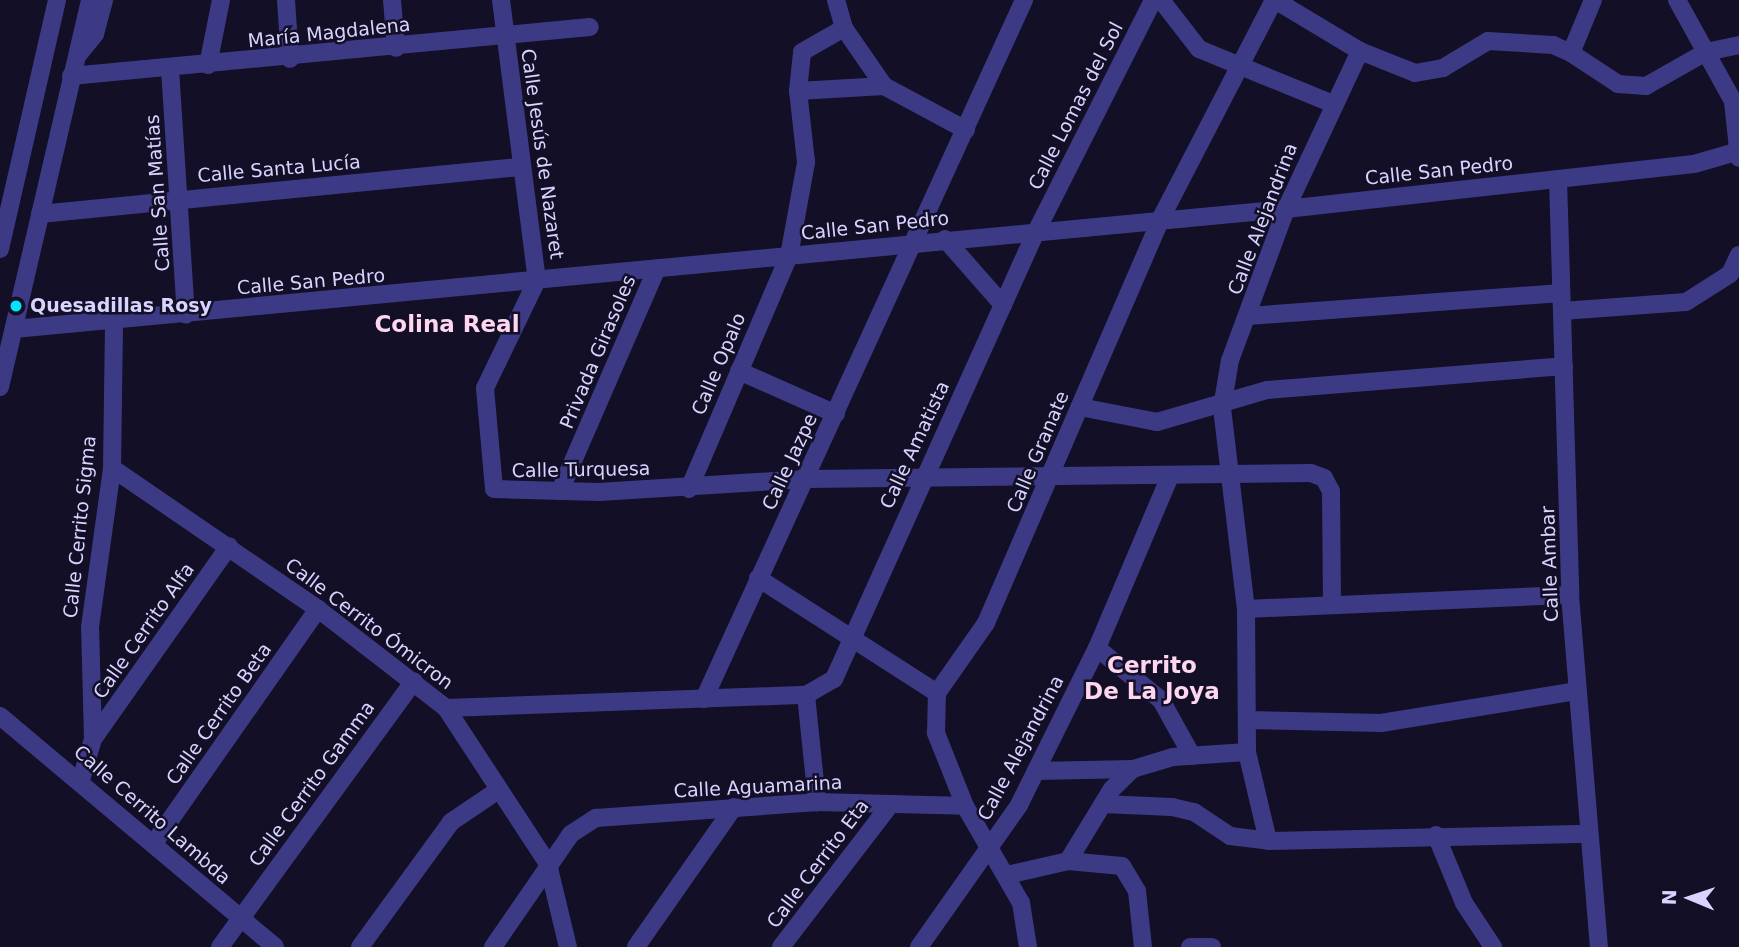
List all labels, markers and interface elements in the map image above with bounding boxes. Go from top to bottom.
street label: María Magdalena [247,13,411,53]
street label: Calle Lomas del Sol [1024,18,1128,194]
street label: Calle Jesús de Nazaret [516,47,568,261]
street label: Calle San Matías [141,114,175,272]
street label: Calle Alejandrina [1224,140,1302,298]
street label: Calle Santa Lucía [196,151,362,187]
street label: Calle San Pedro [1364,152,1514,190]
street label: Calle San Pedro [800,207,950,245]
street label: Calle San Pedro [236,264,386,300]
street label: Privada Girasoles [555,272,641,432]
place label: Quesadillas Rosy [30,295,212,317]
marker: Quesadillas Rosy [8,298,24,314]
street label: Calle Opalo [687,309,751,419]
district label: Colina Real [374,310,520,338]
street label: Calle Amatista [875,378,955,512]
street label: Calle Granate [1002,388,1074,516]
street label: Calle Jazpe [758,410,822,514]
street label: Calle Cerrito Sigma [59,435,101,619]
street label: Calle Turquesa [511,457,651,483]
street label: Calle Ambar [1537,506,1563,622]
street label: Calle Cerrito Ómicron [281,553,457,695]
street label: Calle Cerrito Alfa [89,559,199,703]
street label: Calle Cerrito Beta [162,639,276,789]
district label: Cerrito De La Joya [1084,651,1220,705]
street label: Calle Alejandrina [973,672,1069,824]
street label: Calle Cerrito Gamma [244,697,380,871]
street label: Calle Cerrito Lambda [69,741,235,889]
street label: Calle Aguamarina [673,771,843,803]
street label: Calle Cerrito Eta [762,795,874,933]
north arrow [1655,863,1725,933]
text: N [1658,889,1680,906]

